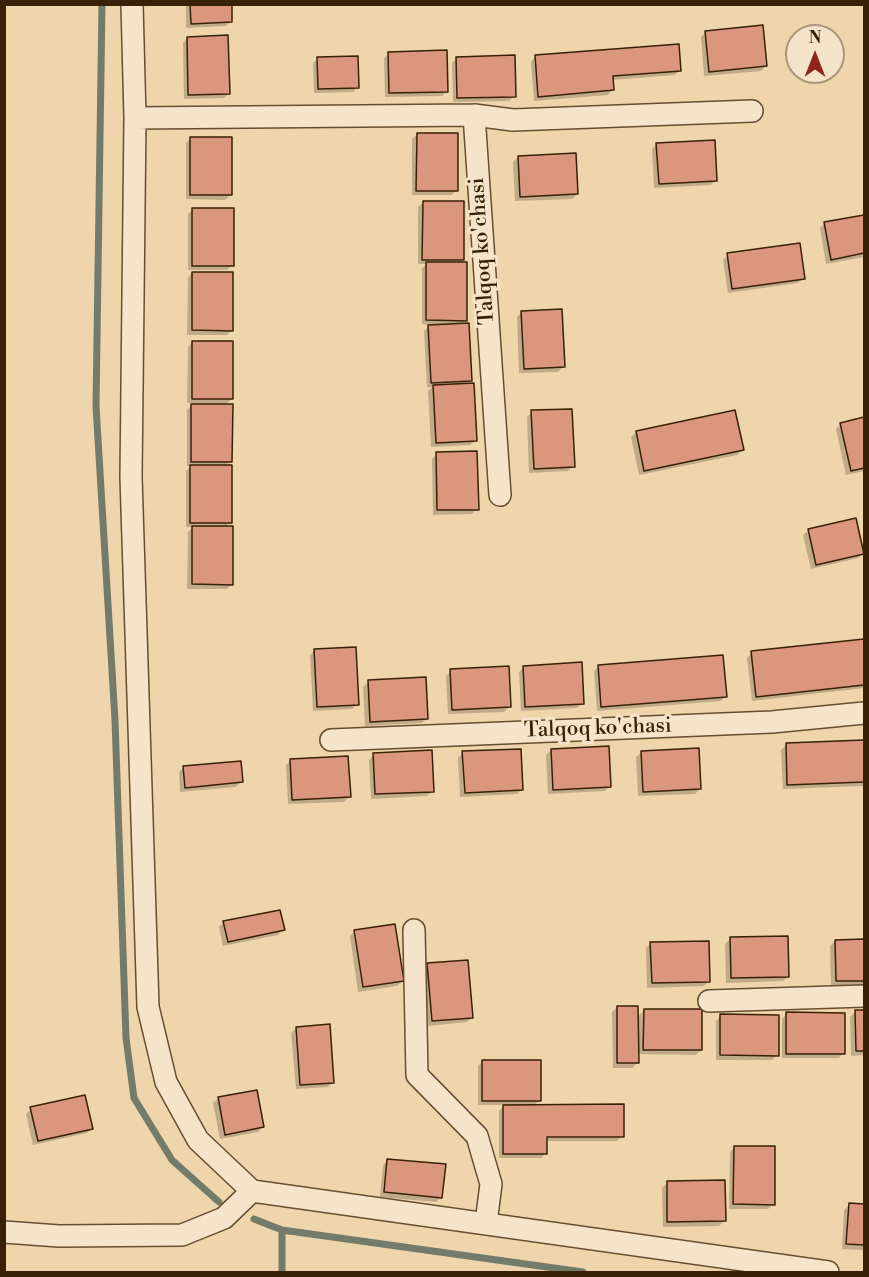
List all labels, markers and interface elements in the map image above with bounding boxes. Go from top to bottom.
north arrow [785,24,845,84]
text: N [809,28,821,48]
street label: Talqoq ko'chasi [465,176,501,326]
street label: Talqoq ko'chasi [524,714,672,744]

